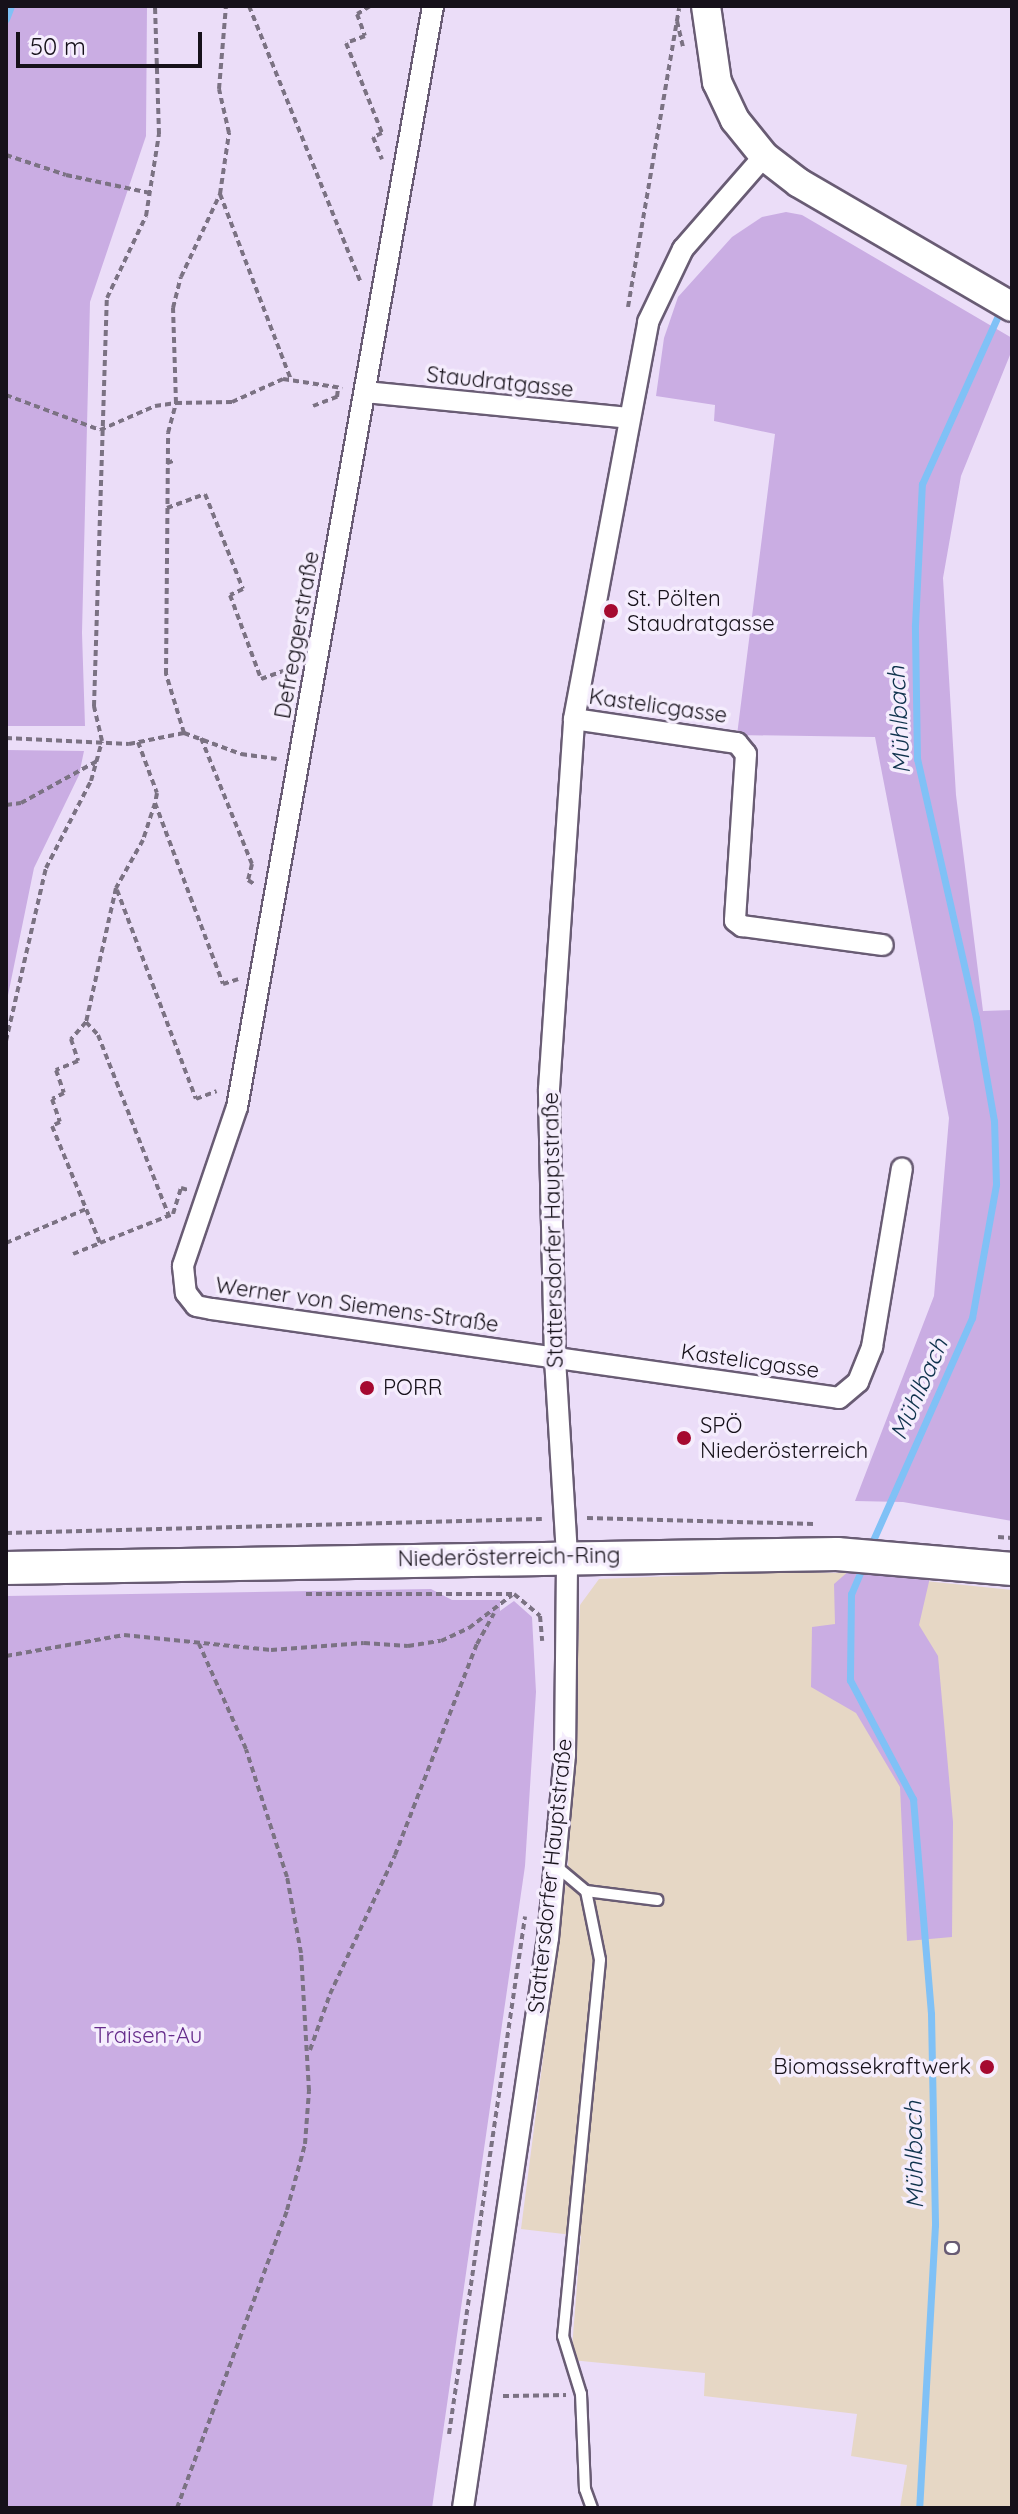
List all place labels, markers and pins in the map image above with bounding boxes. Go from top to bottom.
place label: St. Pölten Staudratgasse [627,585,775,636]
marker: St. Pölten Staudratgasse [602,602,620,620]
place label: PORR [383,1375,442,1401]
marker: PORR [358,1379,376,1397]
place label: SPÖ Niederösterreich [700,1412,868,1464]
marker: SPÖ Niederösterreich [675,1429,693,1447]
place label: Biomassekraftwerk [773,2054,971,2080]
marker: Biomassekraftwerk [978,2058,996,2076]

